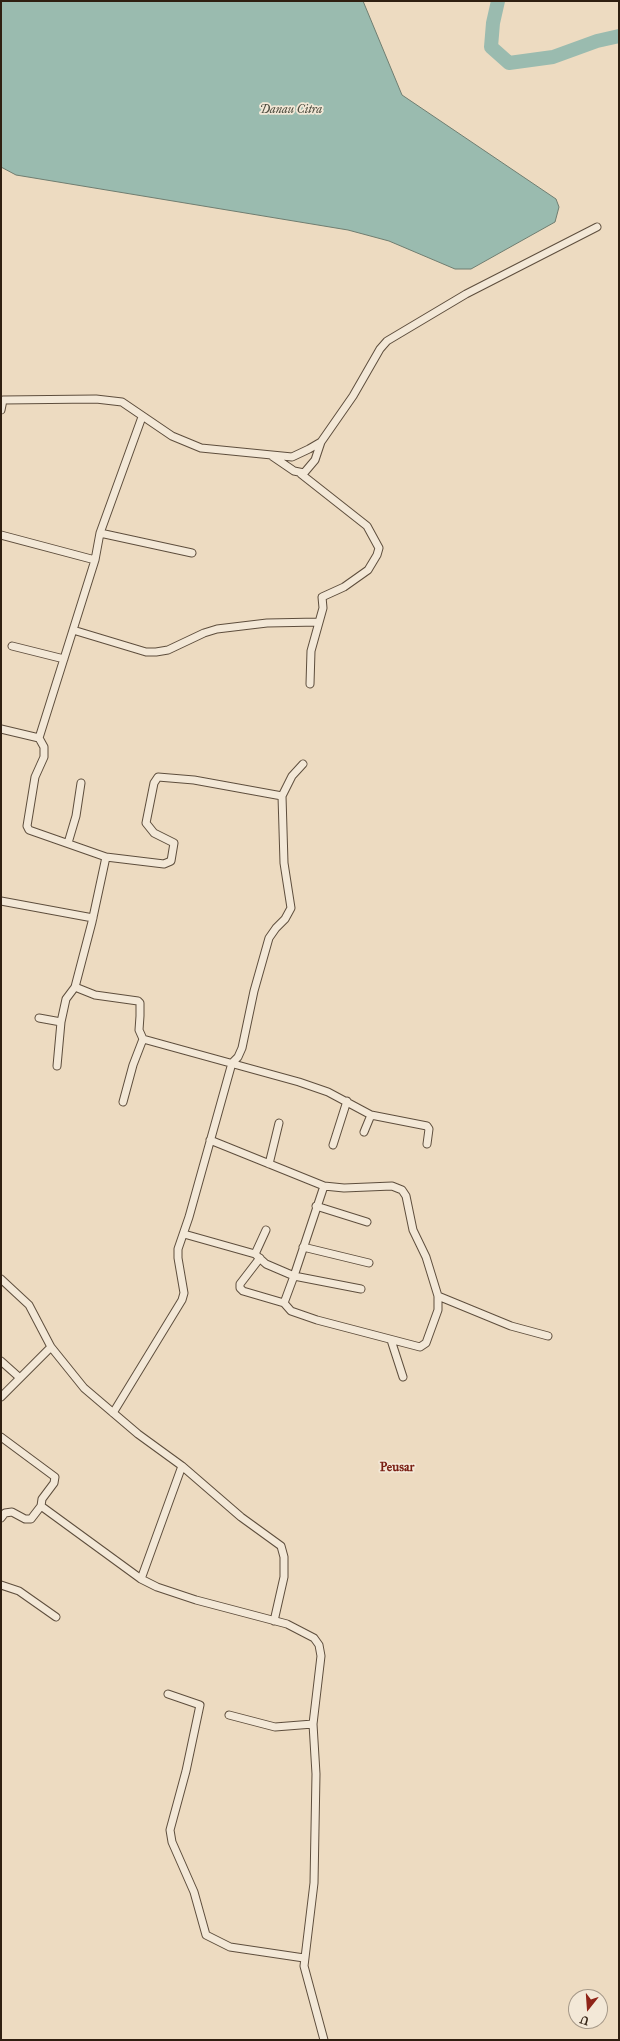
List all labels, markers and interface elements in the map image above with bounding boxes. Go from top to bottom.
water label: Danau Citra [260,103,322,117]
district label: Peusar [380,1460,414,1476]
north arrow [568,1989,608,2029]
text: U [579,2013,591,2027]

